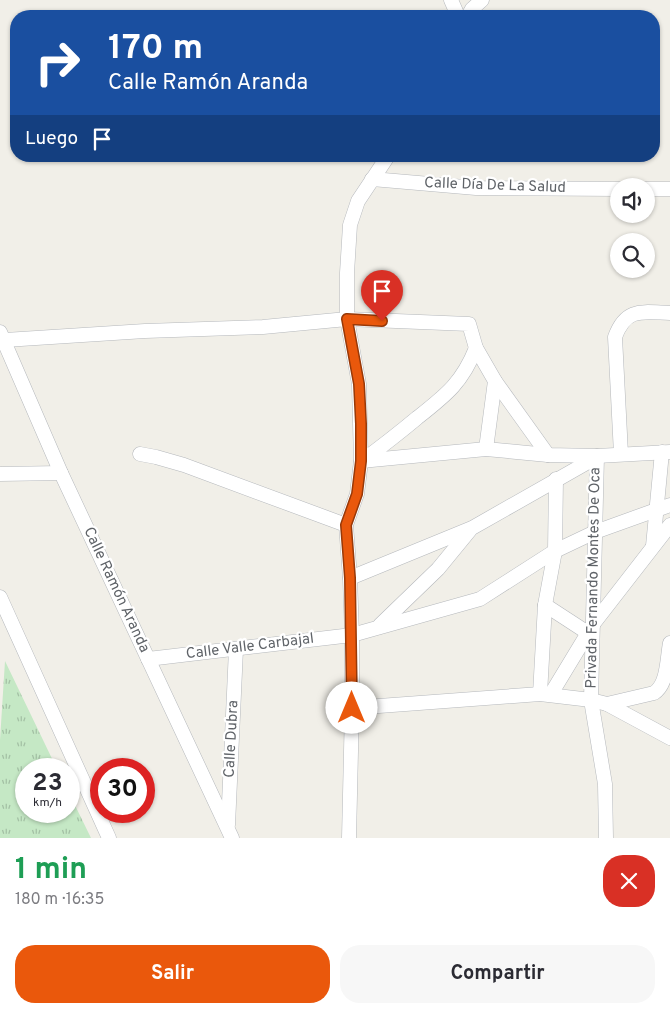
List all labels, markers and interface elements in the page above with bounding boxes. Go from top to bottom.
text: 170 m [108,27,203,71]
icon: right [25,30,90,95]
text: Calle Ramón Aranda [108,70,308,97]
icon: arrive [88,125,116,153]
text: Luego [25,127,78,151]
street label: Calle Día De La Salud [424,174,566,198]
map controls [610,178,655,278]
button: sound [610,178,655,223]
button: search [610,233,655,278]
pin [361,270,403,321]
icon: arrive [368,277,396,305]
street label: Privada Fernando Montes De Oca [583,467,605,689]
street label: Calle Ramón Aranda [79,524,153,656]
street label: Calle Valle Carbajal [185,630,315,664]
position arrow [325,681,377,733]
street label: Calle Dubra [220,700,244,778]
speed limit sign: 30 [90,758,155,823]
text: 23 [32,768,63,800]
text: km/h [33,795,62,811]
text: 1 min [15,852,87,889]
button: close [603,855,655,907]
text: 180 m · 16:35 [15,890,104,910]
button: Salir [15,945,330,1003]
button: Compartir [340,945,655,1003]

